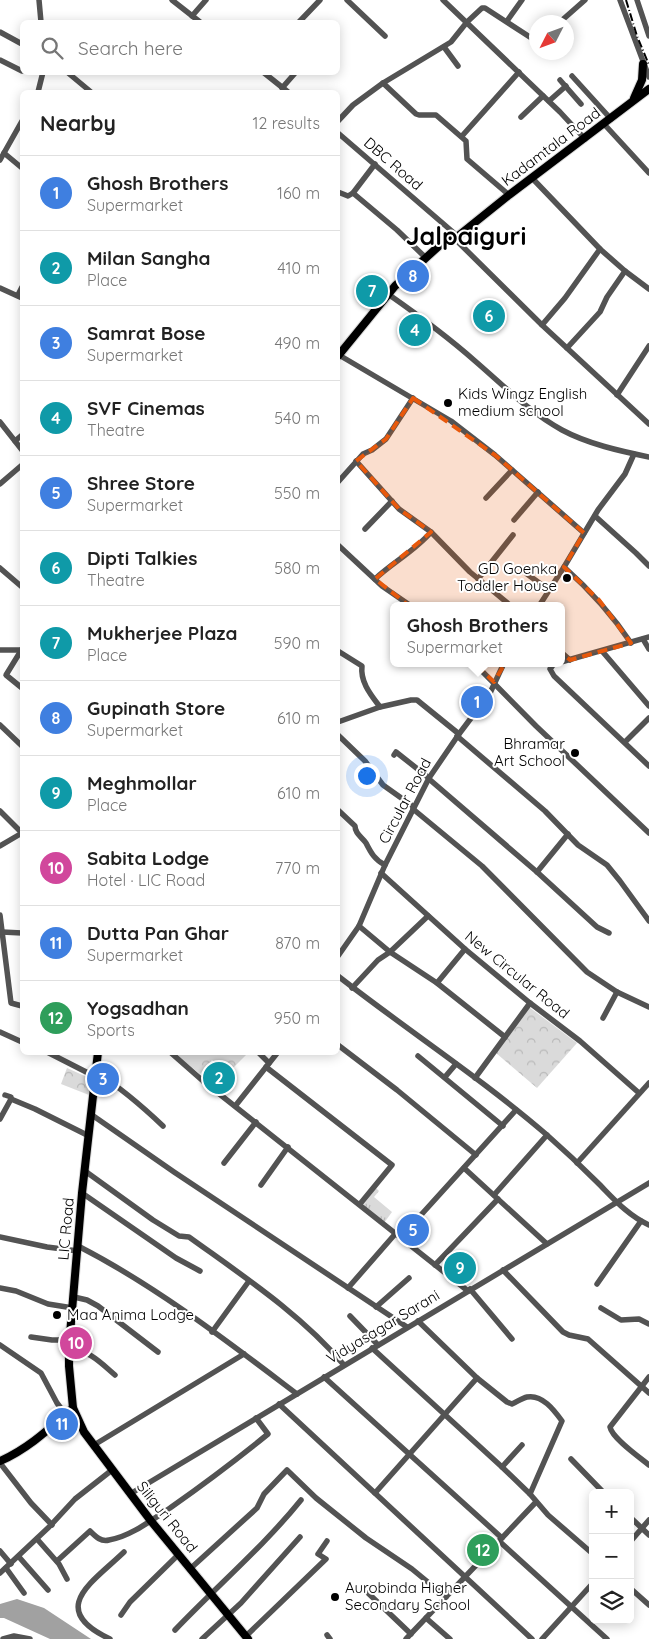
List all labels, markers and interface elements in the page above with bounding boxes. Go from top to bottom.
north arrow [529,15,574,60]
search box [20,20,340,75]
icon: search [38,34,66,62]
text: Search here [78,36,183,60]
street label: Kadamtala Road [497,103,604,190]
text: Nearby [40,110,116,136]
text: 12 results [253,113,320,133]
street label: DBC Road [360,133,427,194]
text: Ghosh Brothers [87,171,228,195]
text: 1 [53,183,59,203]
text: 160 m [277,183,320,203]
text: Supermarket [87,195,183,215]
district label: Jalpaiguri [406,220,526,251]
text: Milan Sangha [87,246,211,270]
pin: 8 [397,257,429,295]
text: 2 [51,258,61,278]
text: 410 m [277,258,320,278]
text: Place [87,270,127,290]
pin: 7 [356,272,388,310]
pin: 6 [473,297,505,335]
pin: 4 [399,311,431,349]
text: Samrat Bose [87,321,205,345]
text: 3 [52,333,60,353]
text: 490 m [274,333,320,353]
text: Supermarket [87,345,183,365]
place label: Kids Wingz English medium school [458,384,587,420]
text: SVF Cinemas [87,396,205,420]
marker: Kids Wingz English medium school [442,397,454,409]
text: 4 [51,408,61,428]
text: 540 m [274,408,320,428]
text: Theatre [87,420,145,440]
text: Shree Store [87,471,195,495]
text: 5 [51,483,61,503]
text: 550 m [274,483,320,503]
text: Supermarket [87,495,183,515]
text: Dipti Talkies [87,546,197,570]
text: 6 [52,558,60,578]
text: 580 m [274,558,320,578]
place label: GD Goenka Toddler House [457,559,557,595]
text: Theatre [87,570,145,590]
marker: GD Goenka Toddler House [561,572,573,584]
popup [390,602,565,667]
text: Ghosh Brothers [407,613,548,637]
text: Mukherjee Plaza [87,621,237,645]
text: 7 [52,633,60,653]
text: 590 m [274,633,320,653]
text: Supermarket [407,637,503,657]
text: Place [87,645,127,665]
pin: 1 [461,683,493,721]
text: Gupinath Store [87,696,225,720]
text: 8 [52,708,60,728]
text: 610 m [277,708,320,728]
text: Supermarket [87,720,183,740]
place label: Bhramar Art School [494,734,565,770]
marker: Bhramar Art School [569,747,581,759]
street label: Circular Road [374,755,435,847]
your location [354,763,380,789]
text: Meghmollar [87,771,197,795]
text: 9 [51,783,61,803]
text: 610 m [277,783,320,803]
text: Place [87,795,127,815]
text: Sabita Lodge [87,846,209,870]
text: 10 [48,858,64,878]
text: 770 m [275,858,320,878]
text: Hotel · LIC Road [87,870,205,890]
text: Dutta Pan Ghar [87,921,229,945]
street label: New Circular Road [461,927,573,1023]
text: 11 [50,933,62,953]
text: 870 m [275,933,320,953]
text: Supermarket [87,945,183,965]
text: Yogsadhan [87,996,189,1020]
text: 12 [48,1008,64,1028]
text: 950 m [274,1008,320,1028]
text: Sports [87,1020,135,1040]
pin: 2 [203,1059,235,1097]
pin: 3 [87,1060,119,1098]
street label: LIC Road [53,1197,78,1261]
pin: 5 [397,1211,429,1249]
pin: 9 [444,1249,476,1287]
street label: Vidyasagar Sarani [323,1285,443,1368]
place label: Maa Anima Lodge [67,1305,194,1324]
marker: Maa Anima Lodge [51,1309,63,1321]
pin: 10 [60,1324,92,1362]
pin: 11 [46,1405,78,1443]
street label: Siliguri Road [133,1477,202,1556]
map controls [589,1489,634,1624]
button: + [589,1489,634,1534]
pin: 12 [467,1531,499,1569]
button: − [589,1534,634,1579]
place label: Aurobinda Higher Secondary School [345,1578,470,1614]
button: layers [589,1579,634,1624]
marker: Aurobinda Higher Secondary School [329,1591,341,1603]

